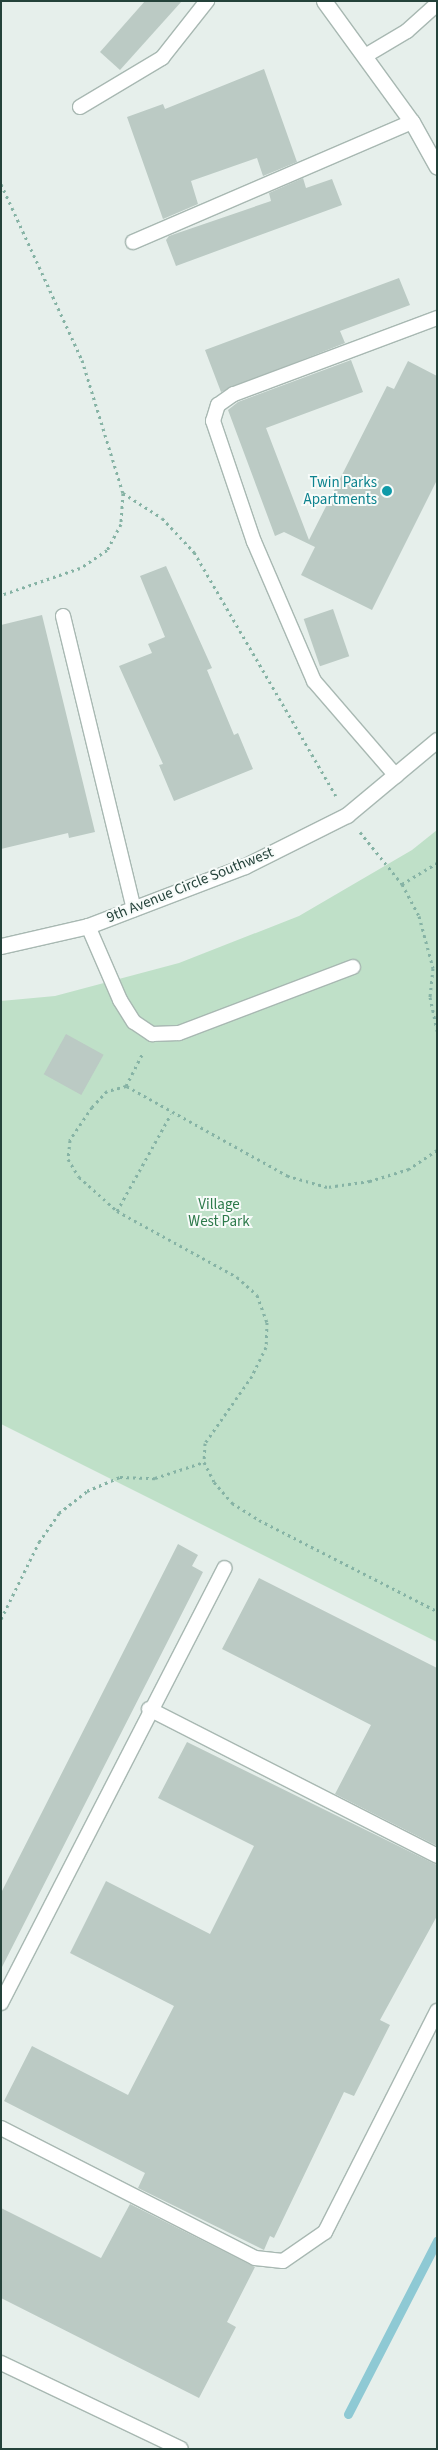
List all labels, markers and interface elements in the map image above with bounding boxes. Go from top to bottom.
place label: Twin Parks Apartments [304,473,377,508]
marker: Twin Parks Apartments [381,485,393,497]
street label: 9th Avenue Circle Southwest [104,843,276,927]
park label: Village West Park [188,1195,250,1230]

